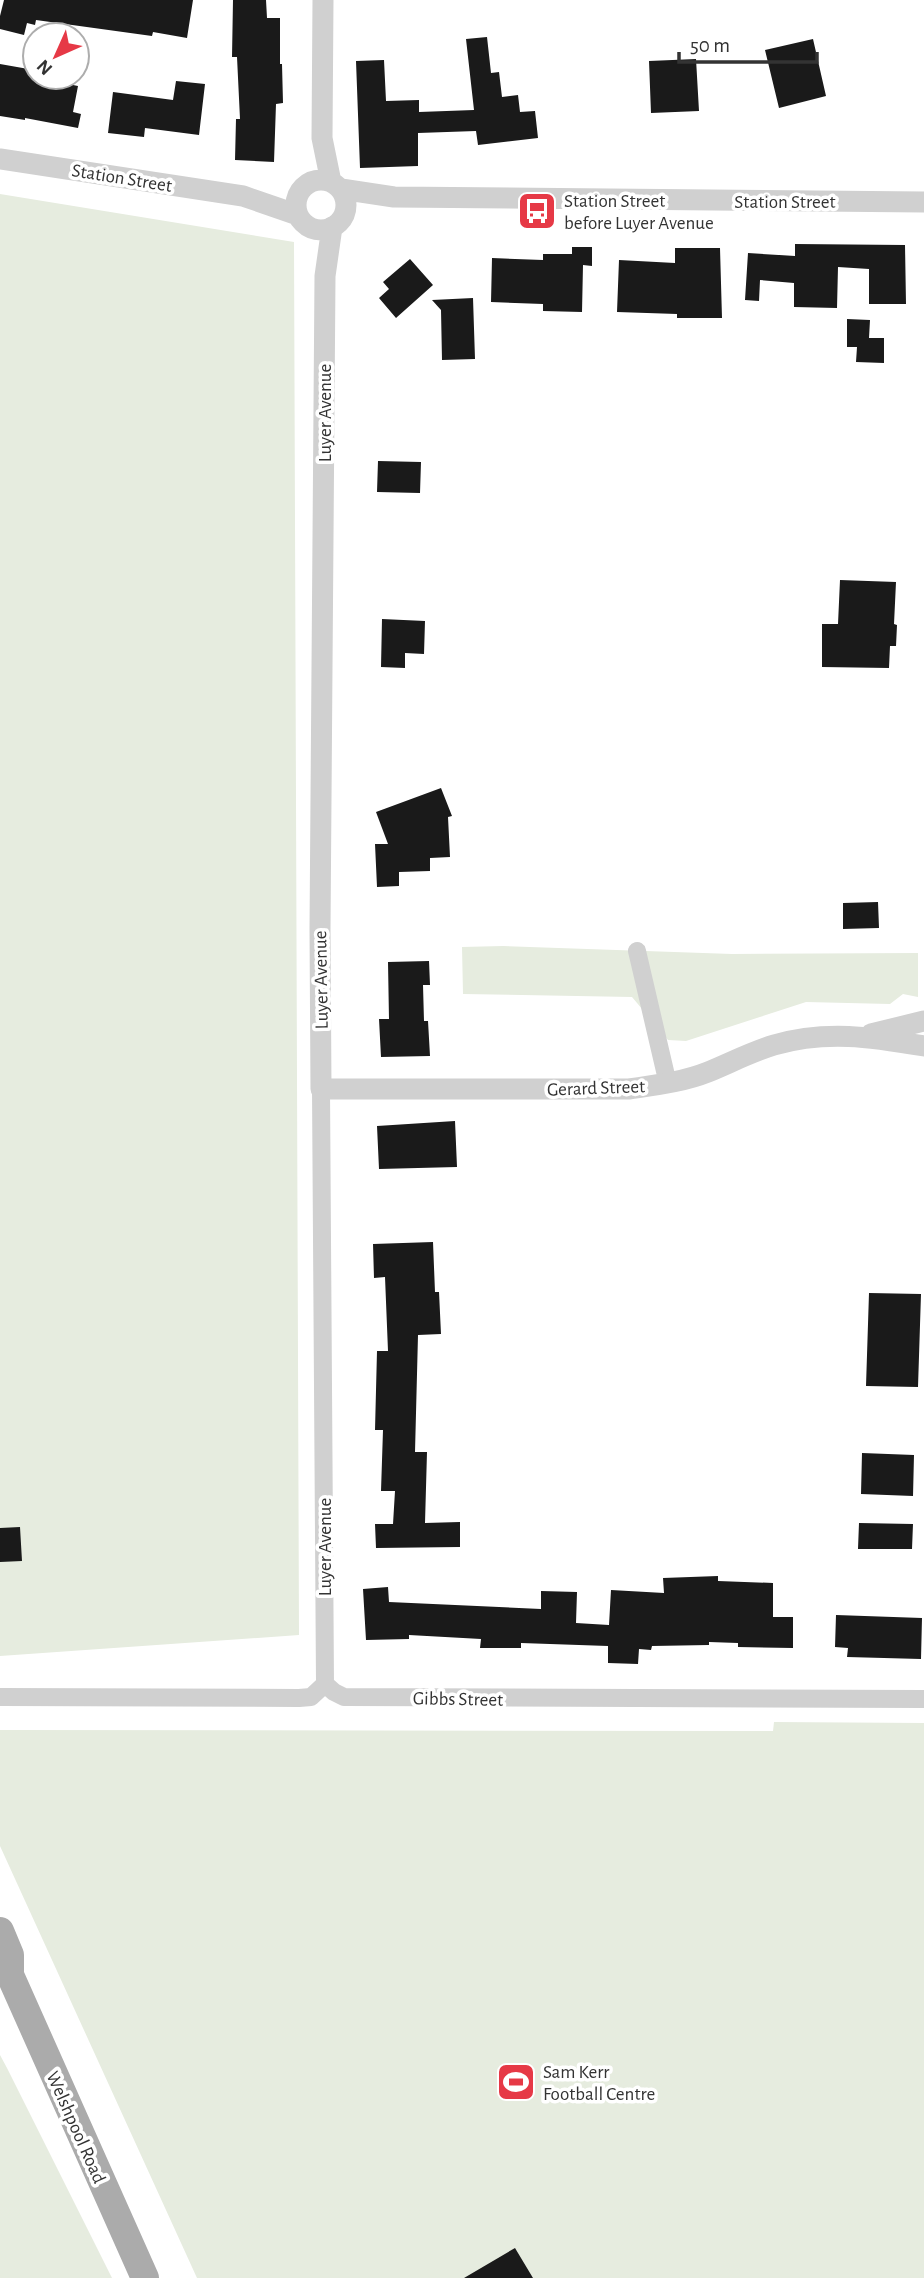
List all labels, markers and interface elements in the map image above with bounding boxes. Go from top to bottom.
north arrow [21,21,91,91]
scale bar [679,21,817,65]
text: 50 m [690,35,730,56]
text: N [34,56,56,78]
street label: Station Street [70,161,173,196]
bus stop icon: Station Street before Luyer Avenue [516,190,558,232]
place label: Station Street before Luyer Avenue [564,192,714,233]
street label: Station Street [734,193,836,212]
street label: Luyer Avenue [316,364,335,462]
street label: Luyer Avenue [311,931,332,1029]
street label: Gerard Street [547,1077,645,1100]
street label: Luyer Avenue [316,1498,335,1596]
street label: Gibbs Street [413,1689,503,1710]
sports icon: Sam Kerr Football Centre [495,2061,537,2103]
place label: Sam Kerr Football Centre [543,2063,655,2104]
street label: Welshpool Road [42,2069,109,2187]

